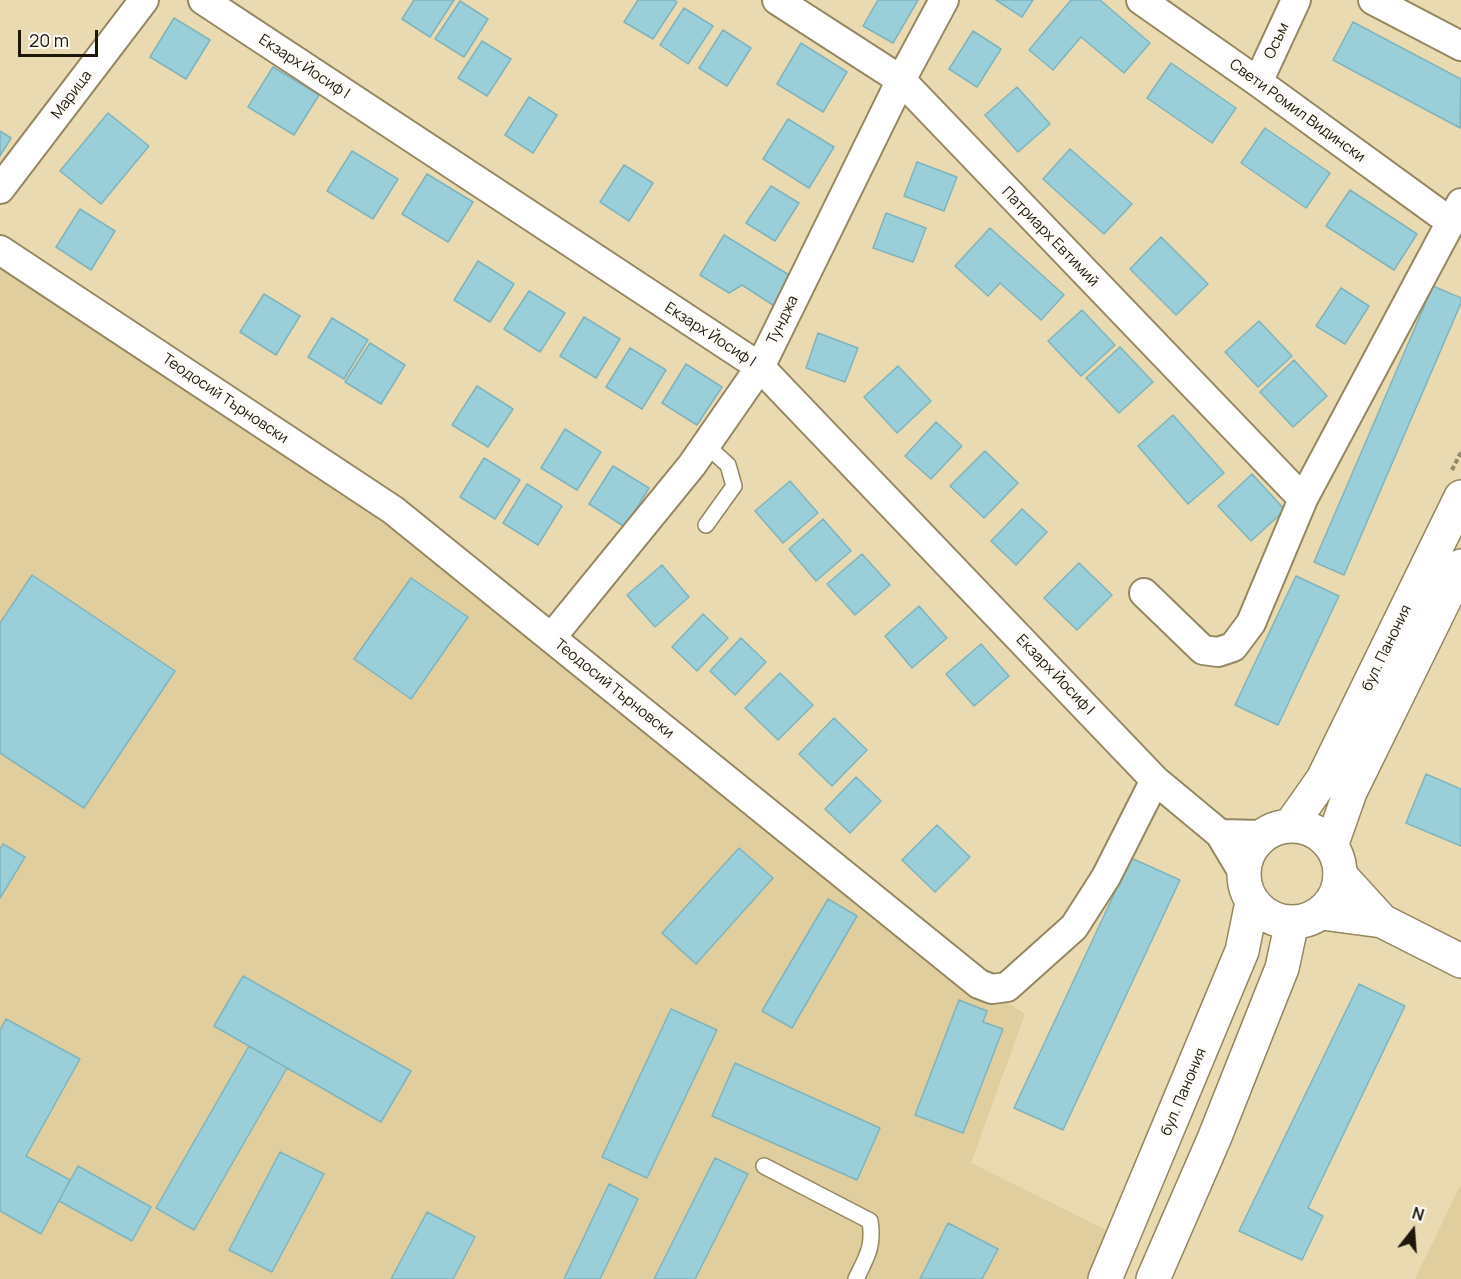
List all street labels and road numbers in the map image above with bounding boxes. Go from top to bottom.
street label: Осъм [1261,20,1293,62]
street label: Екзарх Йосиф I [255,31,353,103]
street label: Свети Ромил Видински [1226,56,1368,166]
street label: Марица [48,67,96,123]
street label: Патриарх Евтимий [998,183,1102,291]
street label: Тунджа [763,293,803,347]
street label: Екзарх Йосиф I [661,299,759,371]
street label: Теодосий Търновски [159,350,291,448]
street label: бул. Панония [1358,602,1416,694]
street label: Екзарх Йосиф I [1012,631,1098,719]
street label: Теодосий Търновски [551,635,677,743]
street label: бул. Панония [1157,1045,1211,1139]

